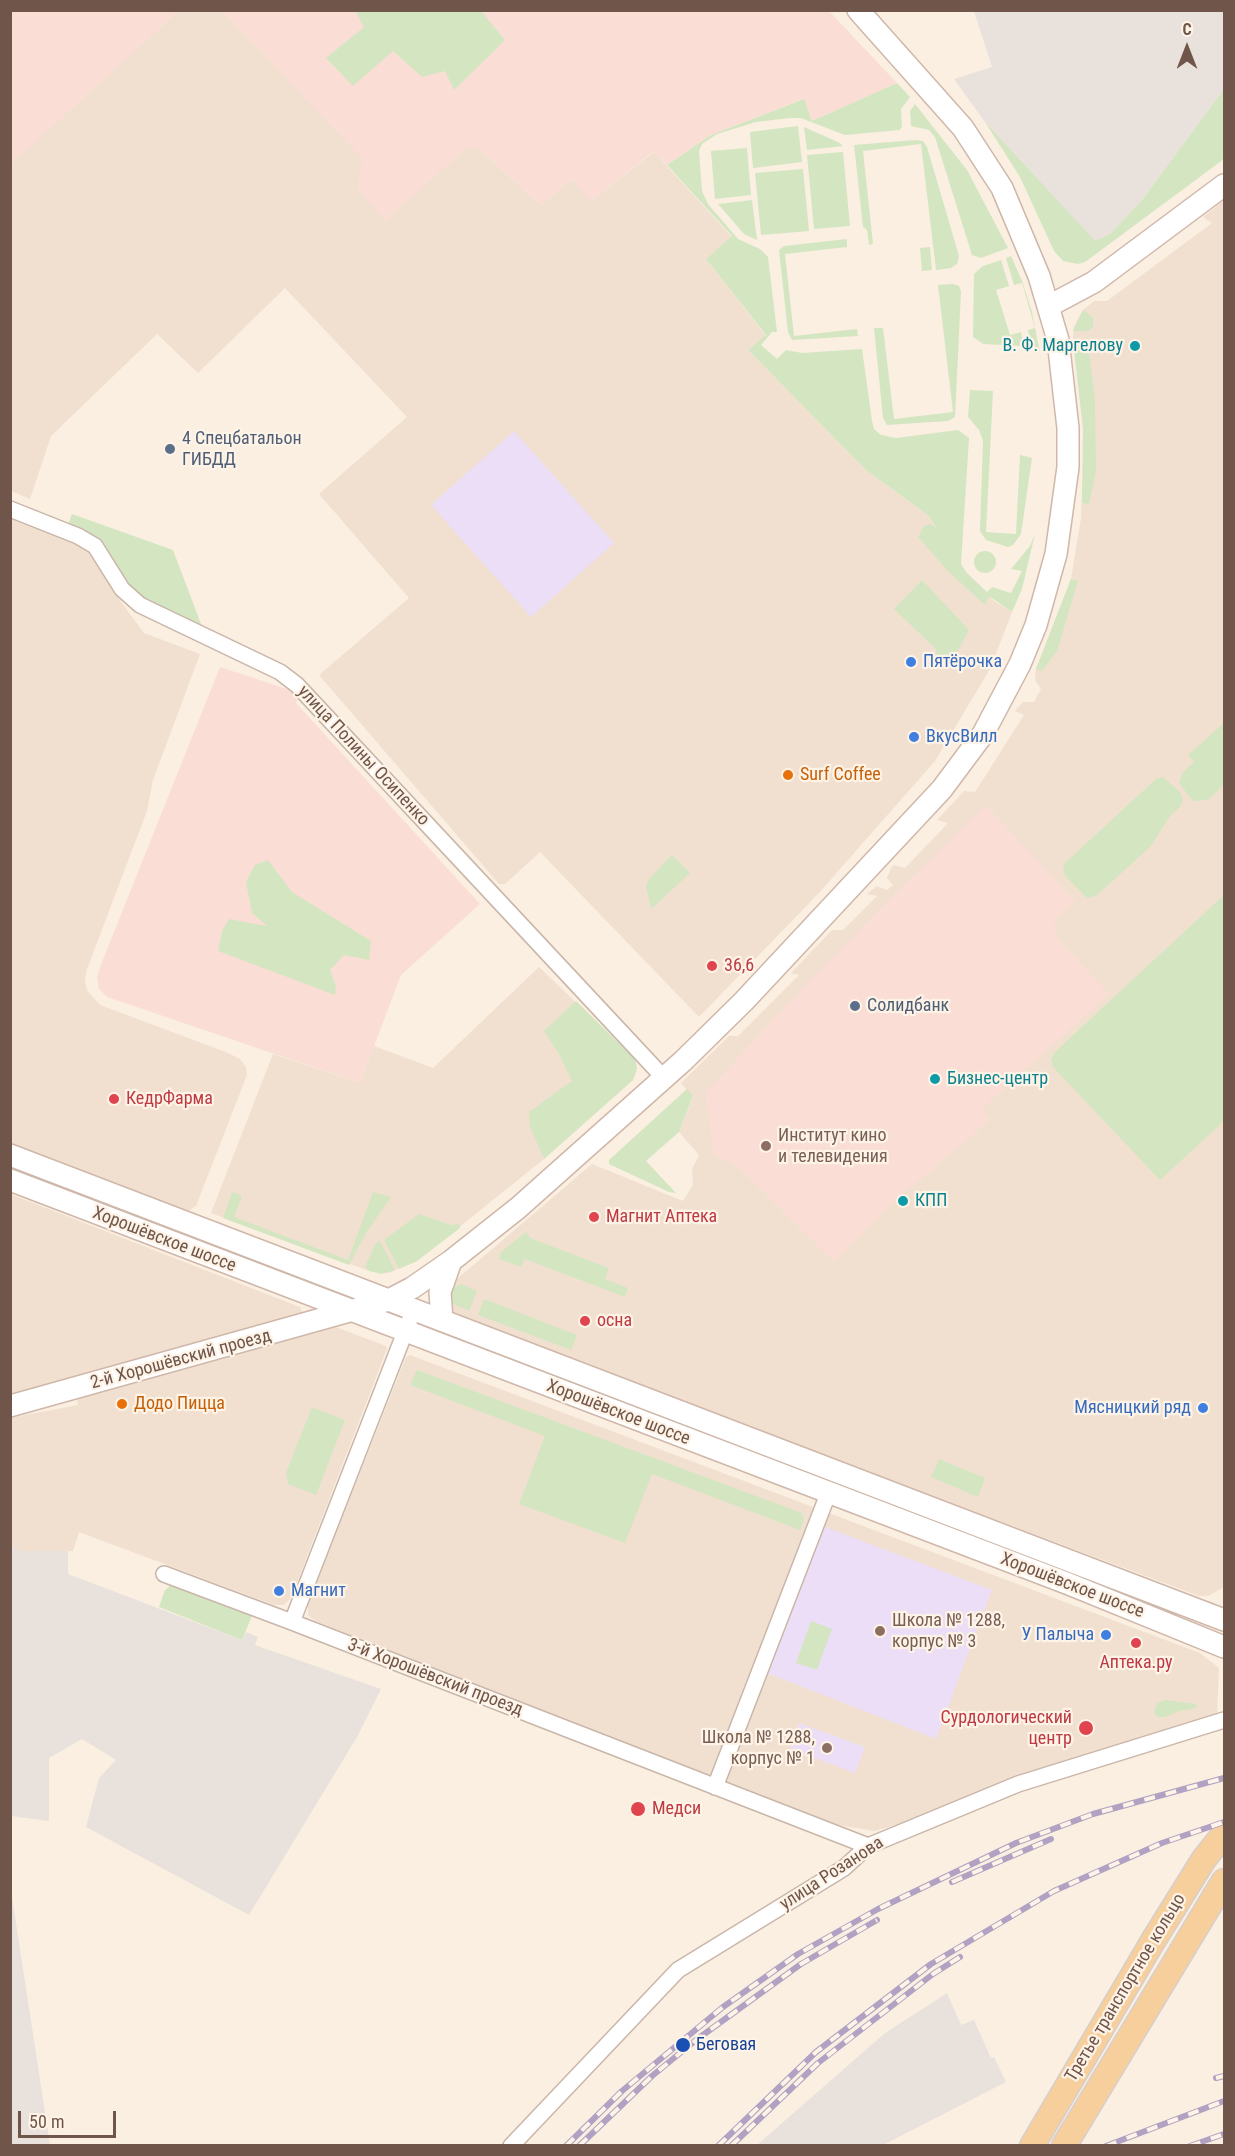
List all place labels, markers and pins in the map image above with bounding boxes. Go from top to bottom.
place label: В. Ф. Маргелову [1003,335,1123,357]
marker: В. Ф. Маргелову [1128,339,1142,353]
place label: 4 Спецбатальон ГИБДД [182,428,302,470]
marker: 4 Спецбатальон ГИБДД [163,442,177,456]
place label: Пятёрочка [923,651,1002,673]
marker: Пятёрочка [904,655,918,669]
place label: ВкусВилл [926,726,998,748]
marker: ВкусВилл [907,730,921,744]
place label: Surf Coffee [800,764,881,786]
marker: Surf Coffee [781,768,795,782]
place label: 36,6 [724,955,754,977]
marker: 36,6 [705,959,719,973]
place label: Солидбанк [867,995,949,1017]
marker: Солидбанк [848,999,862,1013]
place label: Бизнес-центр [947,1068,1048,1090]
marker: Бизнес-центр [928,1072,942,1086]
place label: КедрФарма [126,1088,213,1110]
marker: КедрФарма [107,1092,121,1106]
place label: Институт кино и телевидения [778,1125,888,1168]
marker: Институт кино и телевидения [759,1139,773,1153]
place label: КПП [915,1190,947,1212]
marker: КПП [896,1194,910,1208]
place label: Магнит Аптека [606,1206,717,1228]
marker: Магнит Аптека [587,1210,601,1224]
place label: осна [597,1310,632,1332]
marker: осна [578,1314,592,1328]
place label: Додо Пицца [134,1393,225,1415]
marker: Додо Пицца [115,1397,129,1411]
place label: Мясницкий ряд [1074,1397,1191,1419]
marker: Мясницкий ряд [1196,1401,1210,1415]
place label: Магнит [291,1580,346,1602]
marker: Магнит [272,1584,286,1598]
place label: Школа № 1288, корпус № 3 [892,1610,1005,1652]
marker: Школа № 1288, корпус № 3 [873,1624,887,1638]
place label: У Палыча [1022,1624,1094,1646]
marker: У Палыча [1099,1628,1113,1642]
marker: Аптека.ру [1129,1636,1143,1650]
place label: Аптека.ру [1099,1652,1173,1674]
place label: Сурдологический центр [941,1707,1072,1750]
marker: Сурдологический центр [1077,1719,1095,1737]
place label: Школа № 1288, корпус № 1 [702,1727,815,1770]
marker: Школа № 1288, корпус № 1 [820,1741,834,1755]
place label: Медси [652,1798,701,1820]
marker: Медси [629,1800,647,1818]
place label: Беговая [696,2034,756,2056]
marker: Беговая [674,2036,692,2054]

